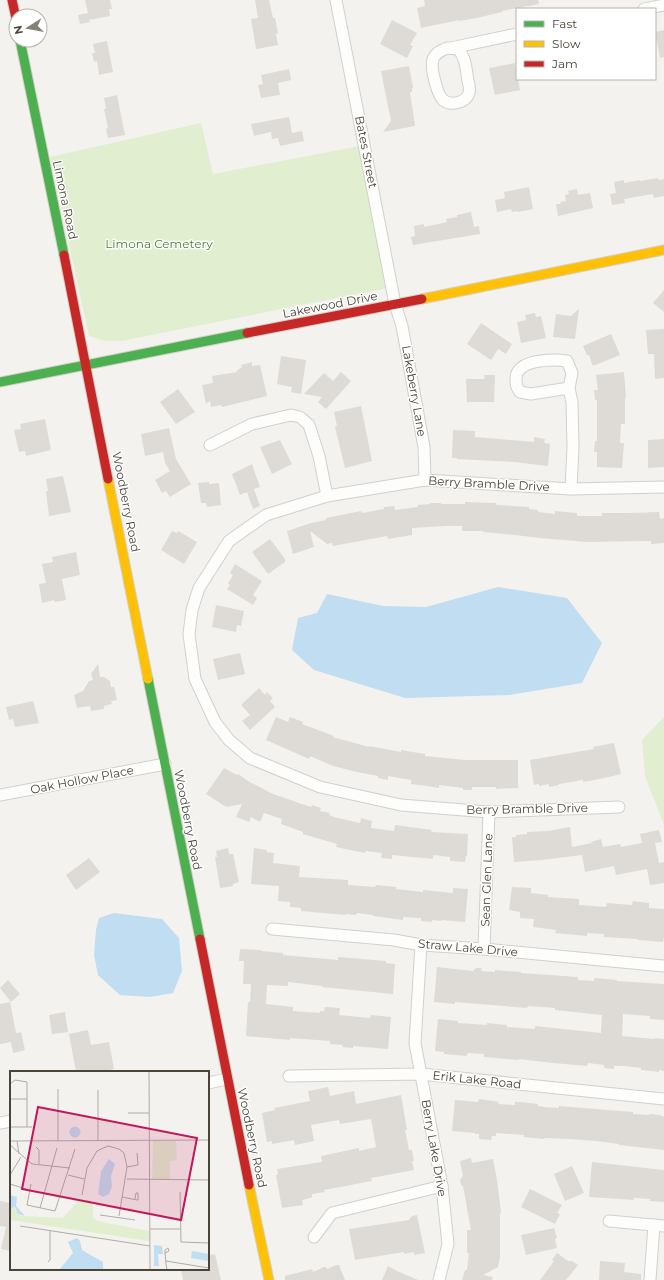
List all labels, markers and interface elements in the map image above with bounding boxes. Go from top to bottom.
north arrow [8,8,48,48]
legend [516,8,656,80]
text: Fast [552,16,577,31]
text: N [10,24,26,36]
text: Slow [552,36,581,51]
text: Jam [551,56,578,71]
street label: Bates Street [352,114,381,189]
street label: Limona Road [50,159,81,241]
park label: Limona Cemetery [105,236,213,251]
street label: Lakewood Drive [281,288,379,321]
street label: Lakeberry Lane [399,344,430,438]
street label: Woodberry Road [109,451,144,553]
street label: Berry Bramble Drive [428,473,550,494]
street label: Oak Hollow Place [29,762,135,797]
street label: Woodberry Road [171,769,206,871]
street label: Berry Bramble Drive [466,800,588,817]
street label: Sean Glen Lane [477,833,496,927]
street label: Straw Lake Drive [418,936,519,959]
street label: Erik Lake Road [432,1067,522,1092]
inset map [10,1071,209,1270]
street label: Woodberry Road [235,1087,270,1189]
street label: Berry Lake Drive [419,1098,450,1198]

